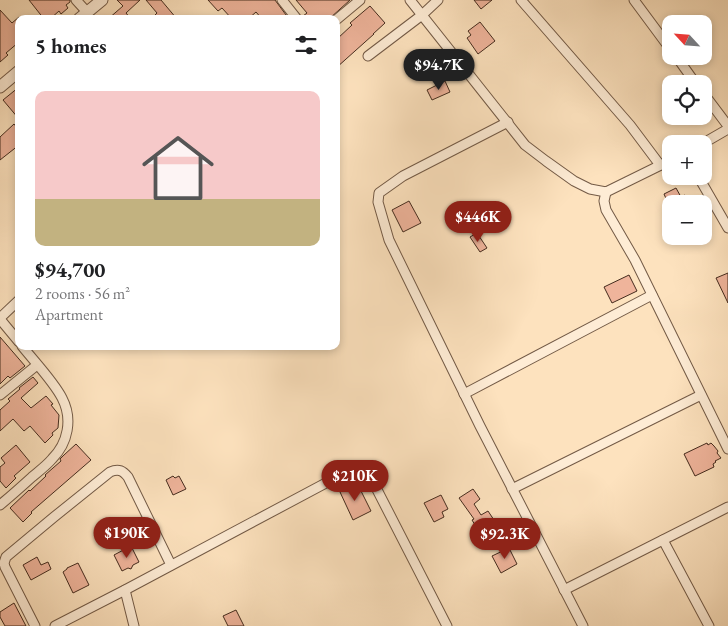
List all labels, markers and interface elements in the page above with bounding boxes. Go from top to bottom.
north arrow [662,15,712,65]
map controls [662,15,712,245]
icon: filters [292,31,320,59]
text: 5 homes [35,32,107,59]
pin: $94.7K [398,48,480,91]
text: $94.7K [415,54,463,75]
button: locate [662,75,712,125]
icon: home [133,123,223,213]
button: + [662,135,712,185]
button: − [662,195,712,245]
pin: $446K [443,200,513,243]
text: $446K [456,206,500,227]
text: $94,700 [35,256,105,283]
text: 2 rooms · 56 m² [35,283,130,304]
text: Apartment [35,304,103,325]
pin: $210K [320,460,390,502]
text: $210K [333,465,377,486]
pin: $190K [92,516,162,559]
pin: $92.3K [464,518,546,560]
text: $190K [105,522,149,543]
text: $92.3K [481,523,529,544]

